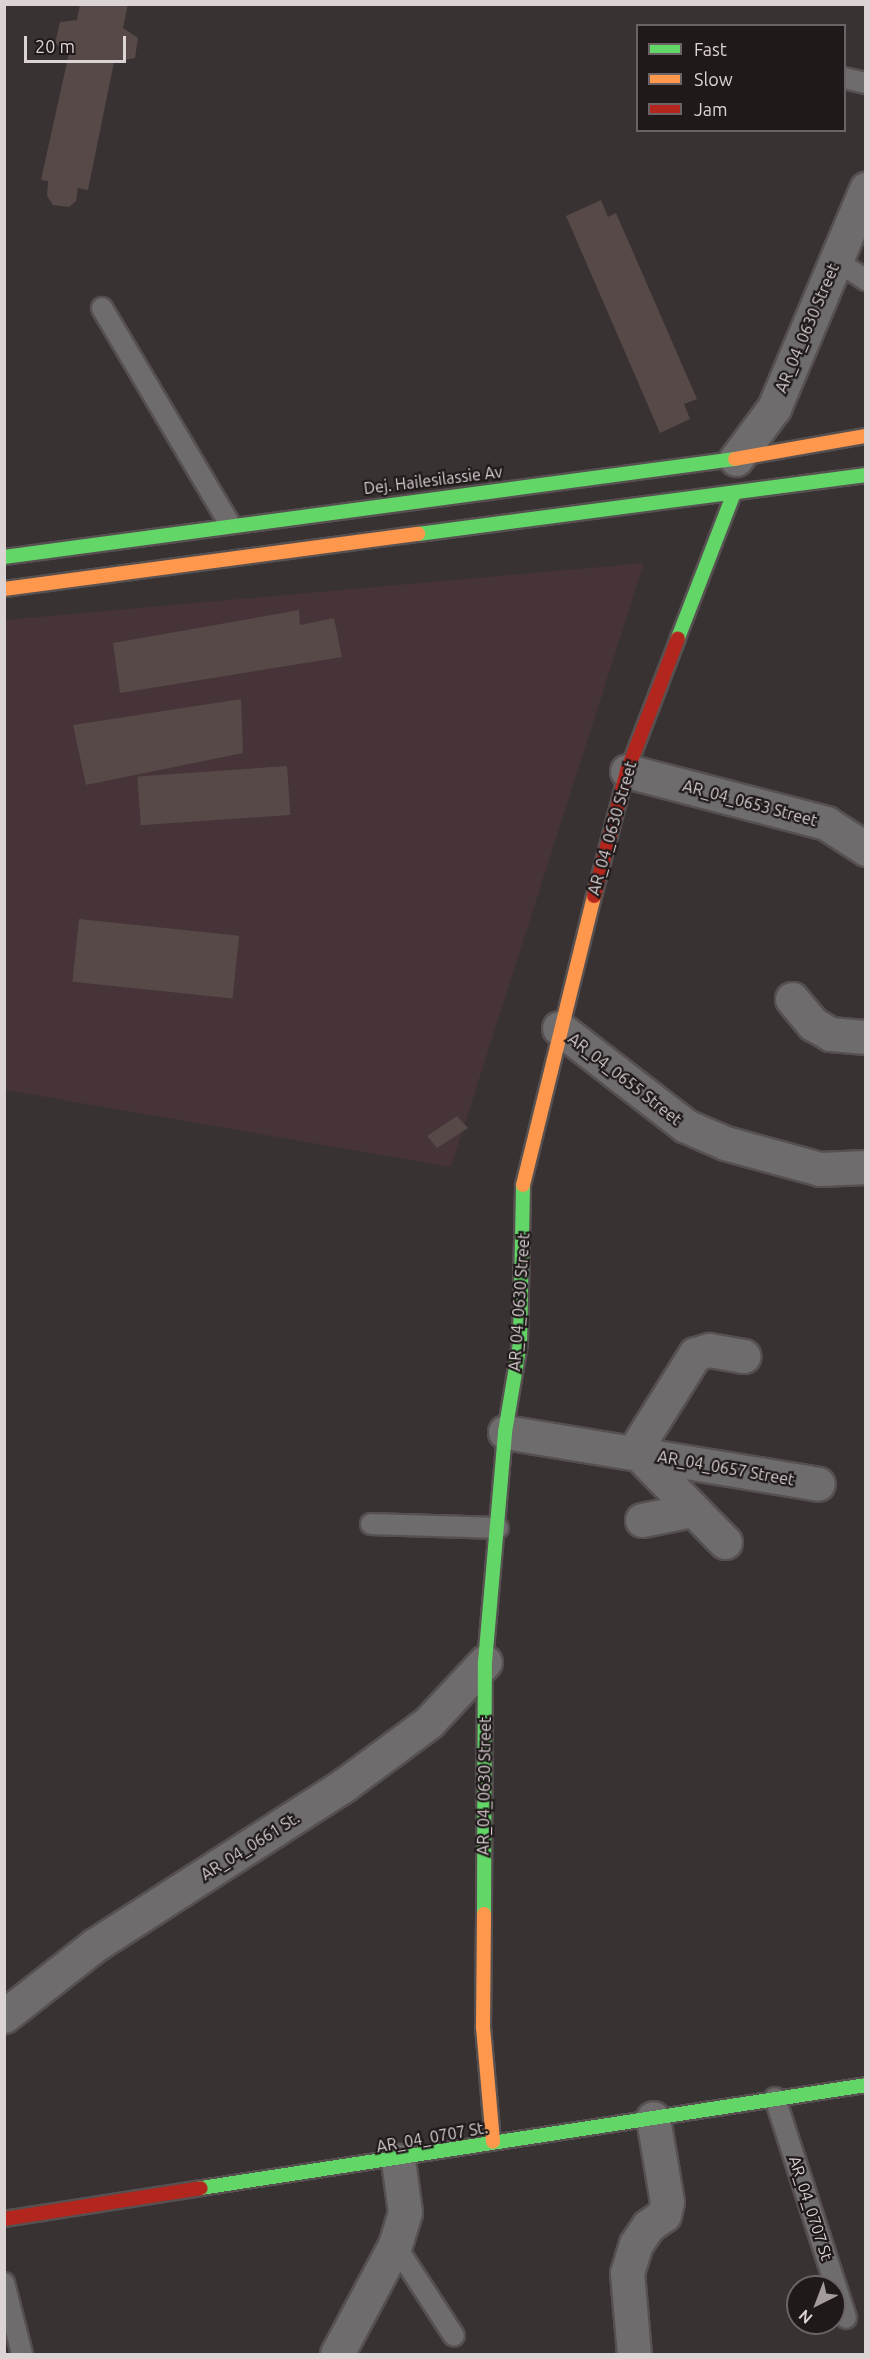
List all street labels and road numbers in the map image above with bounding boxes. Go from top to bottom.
street label: AR_04_0630 Street [771,260,843,396]
street label: Dej. Hailesilassie Av [363,462,503,498]
street label: AR_04_0630 Street [584,759,640,897]
street label: AR_04_0653 Street [681,776,819,830]
street label: AR_04_0655 Street [564,1029,686,1129]
street label: AR_04_0630 Street [505,1232,533,1372]
street label: AR_04_0657 Street [656,1447,796,1489]
street label: AR_04_0630 Street [473,1717,495,1855]
street label: AR_04_0661 St. [197,1808,303,1884]
street label: AR_04_0707 St. [375,2118,489,2156]
street label: AR_04_0707 St [785,2153,837,2263]

